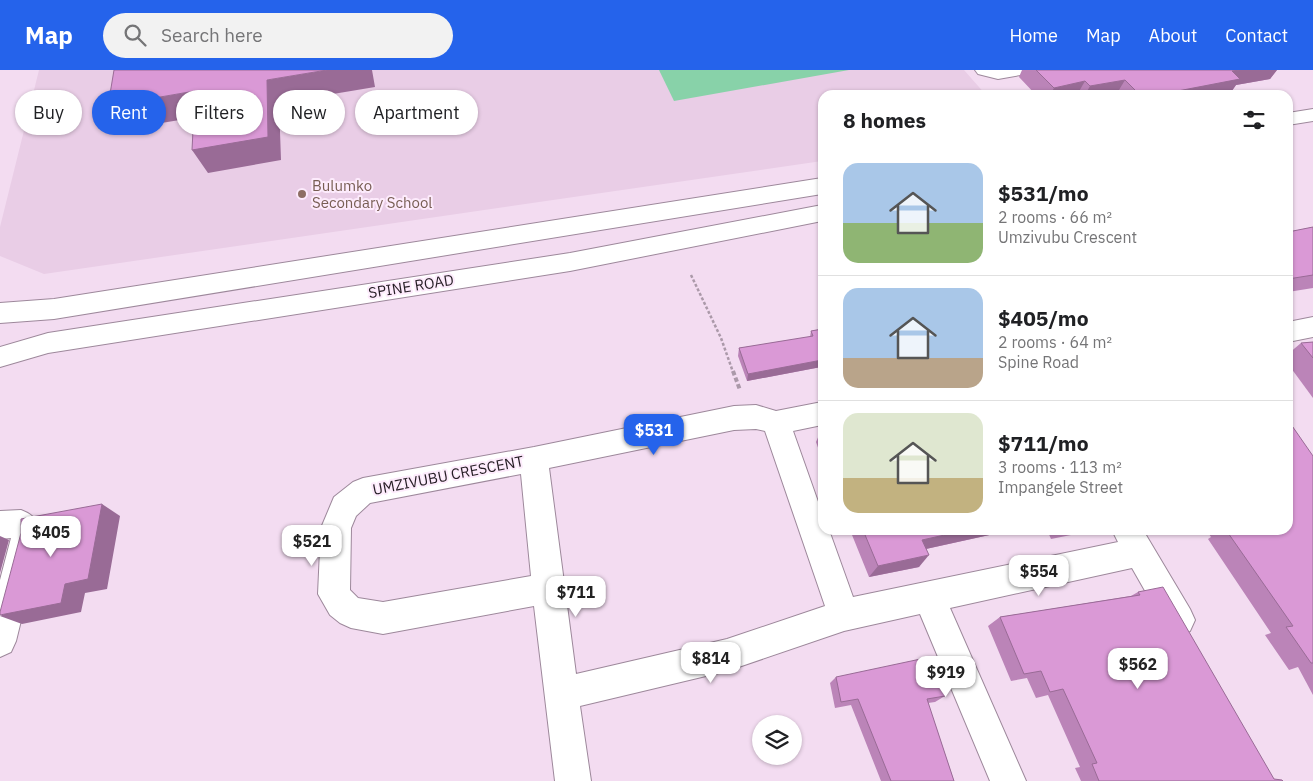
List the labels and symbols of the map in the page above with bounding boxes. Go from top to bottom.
place label: Bulumko Secondary School [312,176,432,212]
marker: Bulumko Secondary School [296,188,308,200]
street label: SPINE ROAD [367,270,455,302]
pin: $531 [624,414,684,456]
street label: UMZIVUBU CRESCENT [371,451,526,499]
pin: $405 [21,516,81,558]
pin: $521 [282,524,342,567]
pin: $554 [1009,554,1069,597]
pin: $711 [546,576,606,618]
pin: $814 [681,642,741,684]
pin: $562 [1108,648,1168,690]
pin: $919 [916,656,976,698]

